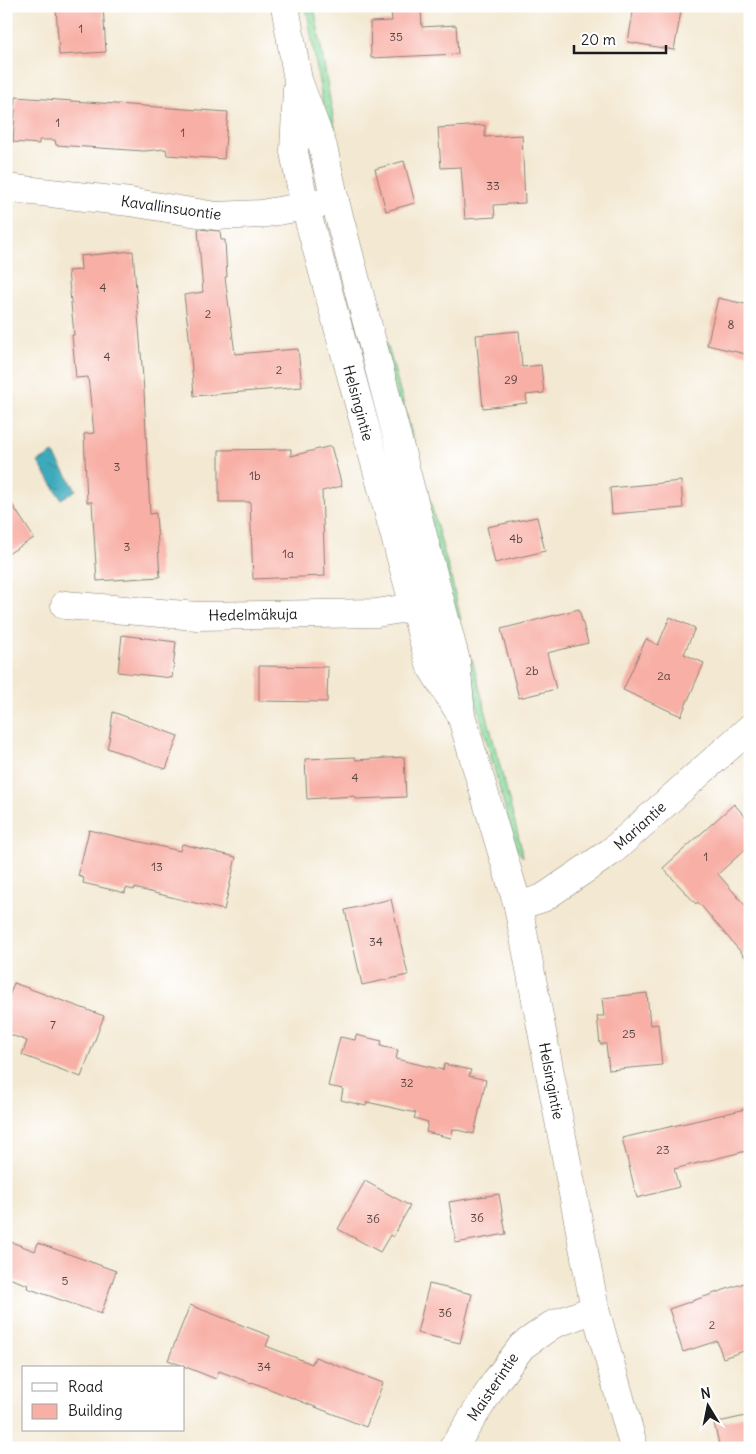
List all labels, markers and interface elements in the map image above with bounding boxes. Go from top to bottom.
house number: 1 [79,21,83,36]
scale bar [574,22,666,54]
house number: 35 [389,29,403,44]
text: 20 m [581,30,616,49]
house number: 1 [56,115,60,130]
house number: 1 [181,125,185,140]
house number: 33 [486,178,500,193]
street label: Kavallinsuontie [120,191,223,224]
house number: 4 [100,280,107,295]
house number: 2 [205,306,212,321]
house number: 8 [728,317,735,332]
house number: 4 [104,349,111,364]
house number: 2 [276,362,283,377]
street label: Helsingintie [339,363,378,443]
house number: 29 [504,372,518,387]
house number: 3 [114,459,121,474]
house number: 1b [249,468,261,483]
house number: 4b [509,531,523,546]
house number: 3 [124,539,131,554]
house number: 1a [282,546,294,561]
street label: Hedelmäkuja [208,604,298,625]
house number: 2b [525,663,539,678]
house number: 2a [657,668,671,683]
house number: 4 [352,770,359,785]
street label: Mariantie [610,797,670,854]
house number: 1 [704,849,708,864]
house number: 13 [151,859,163,874]
house number: 34 [369,934,383,949]
house number: 7 [50,1017,56,1032]
house number: 25 [622,1026,636,1041]
street label: Helsingintie [535,1041,568,1121]
house number: 32 [400,1075,414,1090]
house number: 23 [656,1142,670,1157]
house number: 36 [470,1210,484,1225]
house number: 36 [366,1211,380,1226]
house number: 5 [62,1273,69,1288]
house number: 36 [438,1305,452,1320]
house number: 2 [709,1317,716,1332]
street label: Maisterintie [463,1349,522,1425]
house number: 34 [257,1359,271,1374]
legend [22,1366,185,1432]
text: Road [68,1377,103,1396]
north arrow [684,1382,734,1432]
text: N [699,1383,712,1403]
text: Building [68,1401,123,1420]

